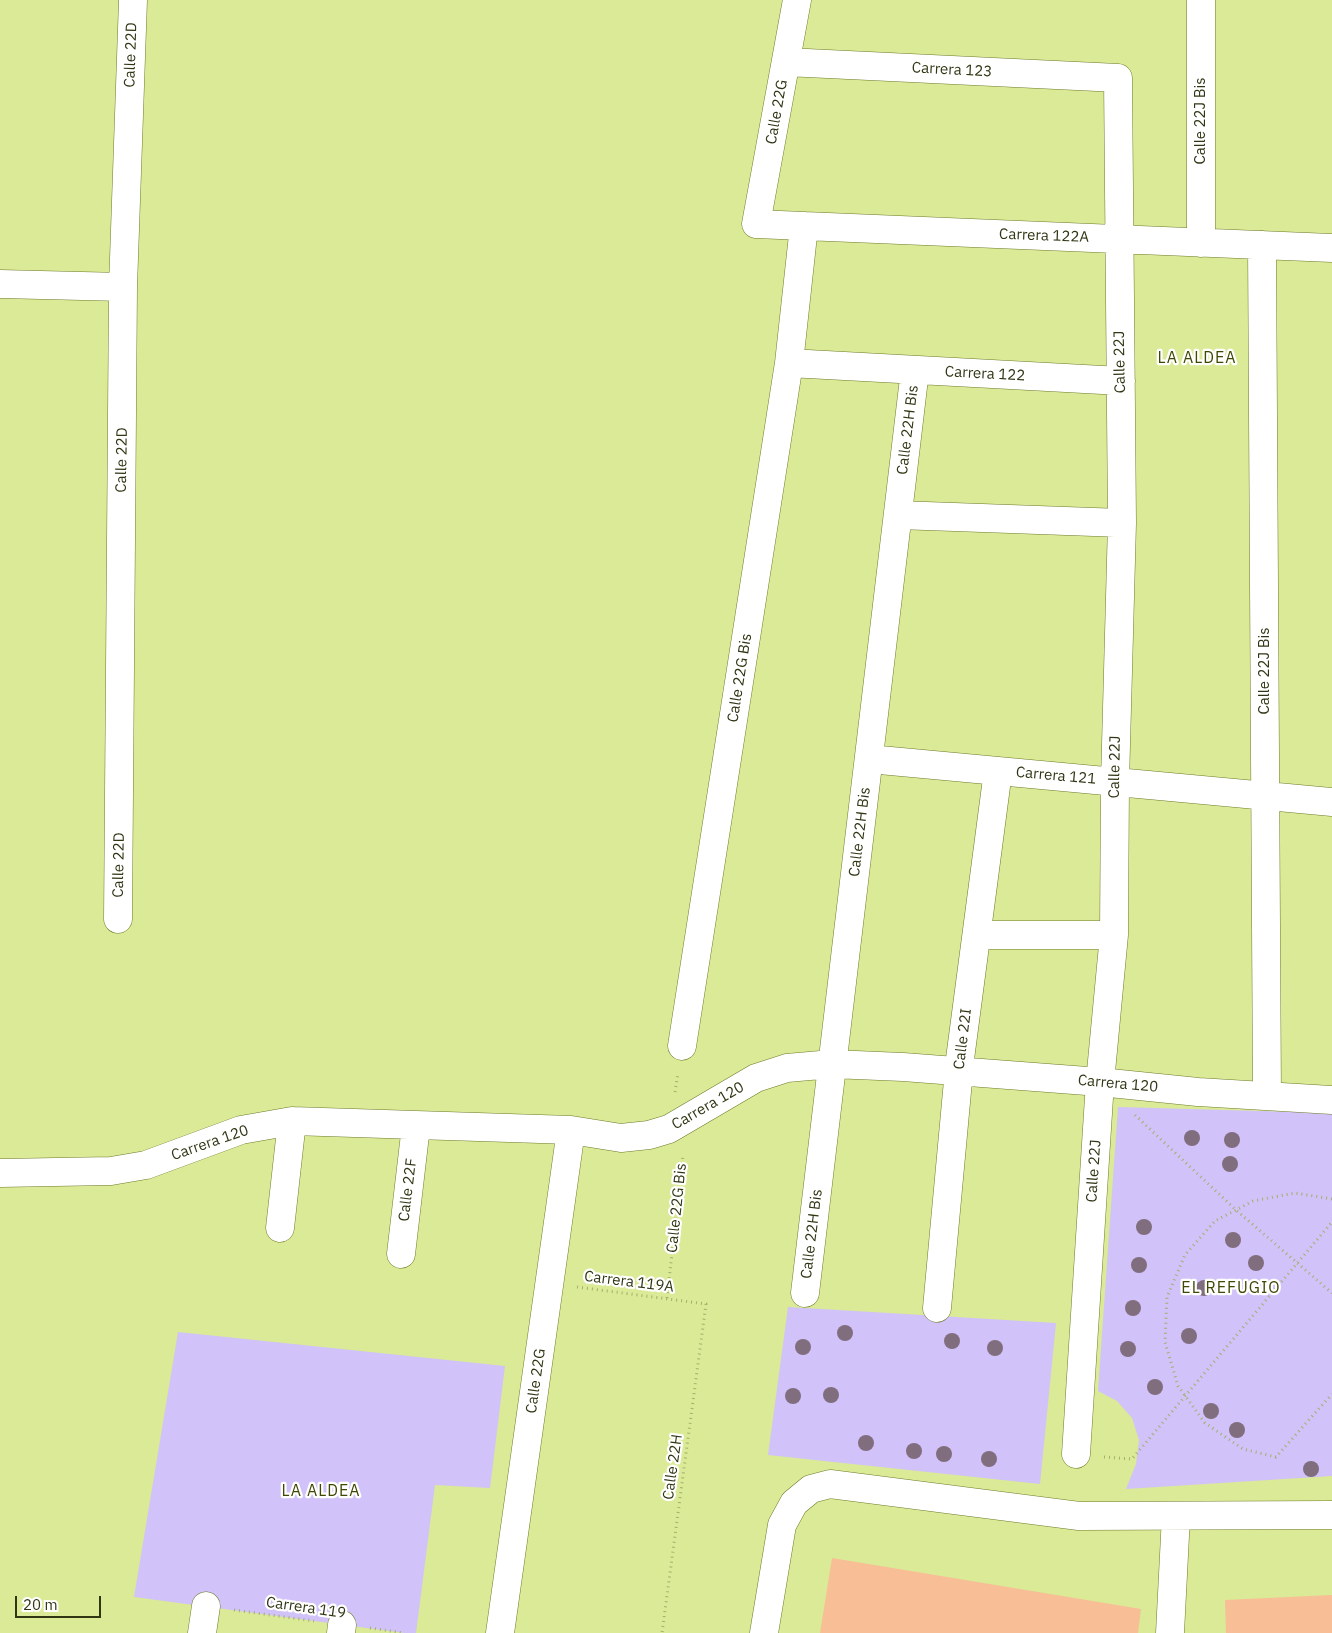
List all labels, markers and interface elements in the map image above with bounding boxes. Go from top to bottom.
street label: Calle 22D [121,22,141,88]
street label: Carrera 123 [911,59,993,81]
street label: Calle 22J Bis [1192,77,1210,165]
street label: Calle 22G [762,78,792,146]
street label: Carrera 122A [999,225,1089,247]
street label: Calle 22J [1110,330,1130,394]
district label: LA ALDEA [1157,348,1237,368]
street label: Carrera 122 [944,363,1026,385]
street label: Calle 22H Bis [894,384,922,476]
street label: Calle 22D [112,427,132,493]
street label: Calle 22J Bis [1256,627,1274,715]
street label: Calle 22G Bis [724,632,756,724]
street label: Calle 22J [1105,735,1125,799]
street label: Carrera 121 [1015,764,1097,788]
street label: Calle 22H Bis [846,786,874,878]
street label: Calle 22D [109,832,129,898]
street label: Calle 22I [950,1008,976,1070]
street label: Carrera 120 [1077,1072,1159,1096]
street label: Carrera 120 [669,1078,747,1134]
street label: Carrera 120 [169,1121,251,1165]
street label: Calle 22J [1083,1139,1105,1203]
street label: Calle 22F [395,1157,421,1223]
street label: Calle 22G Bis [663,1162,691,1254]
street label: Calle 22H Bis [798,1188,826,1280]
street label: Carrera 119A [583,1268,675,1296]
district label: EL REFUGIO [1180,1278,1282,1298]
street label: Calle 22G [523,1347,549,1415]
street label: Calle 22H [660,1433,686,1501]
district label: LA ALDEA [281,1481,361,1501]
scale bar [18,1586,104,1618]
street label: Carrera 119 [265,1593,347,1623]
text: 20 m [23,1595,58,1614]

